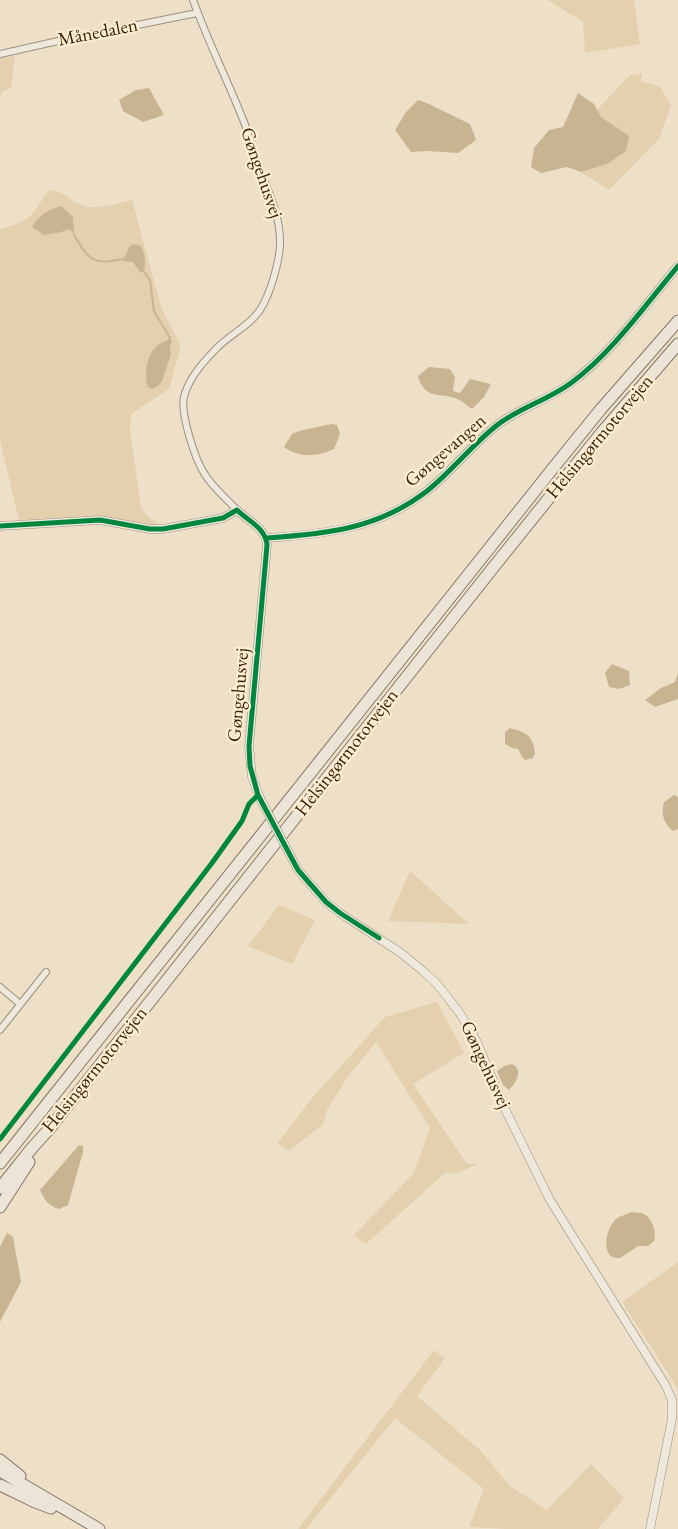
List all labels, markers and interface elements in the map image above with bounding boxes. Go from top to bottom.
street label: Månedalen [56,14,140,52]
street label: Gøngehusvej [235,125,287,221]
street label: Helsingørmotorvejen [541,370,659,504]
street label: Gøngevangen [401,410,491,492]
street label: Gøngehusvej [224,647,254,743]
street label: Helsingørmotorvejen [290,685,404,821]
street label: Helsingørmotorvejen [37,1003,153,1137]
street label: Gøngehusvej [455,1017,515,1113]

